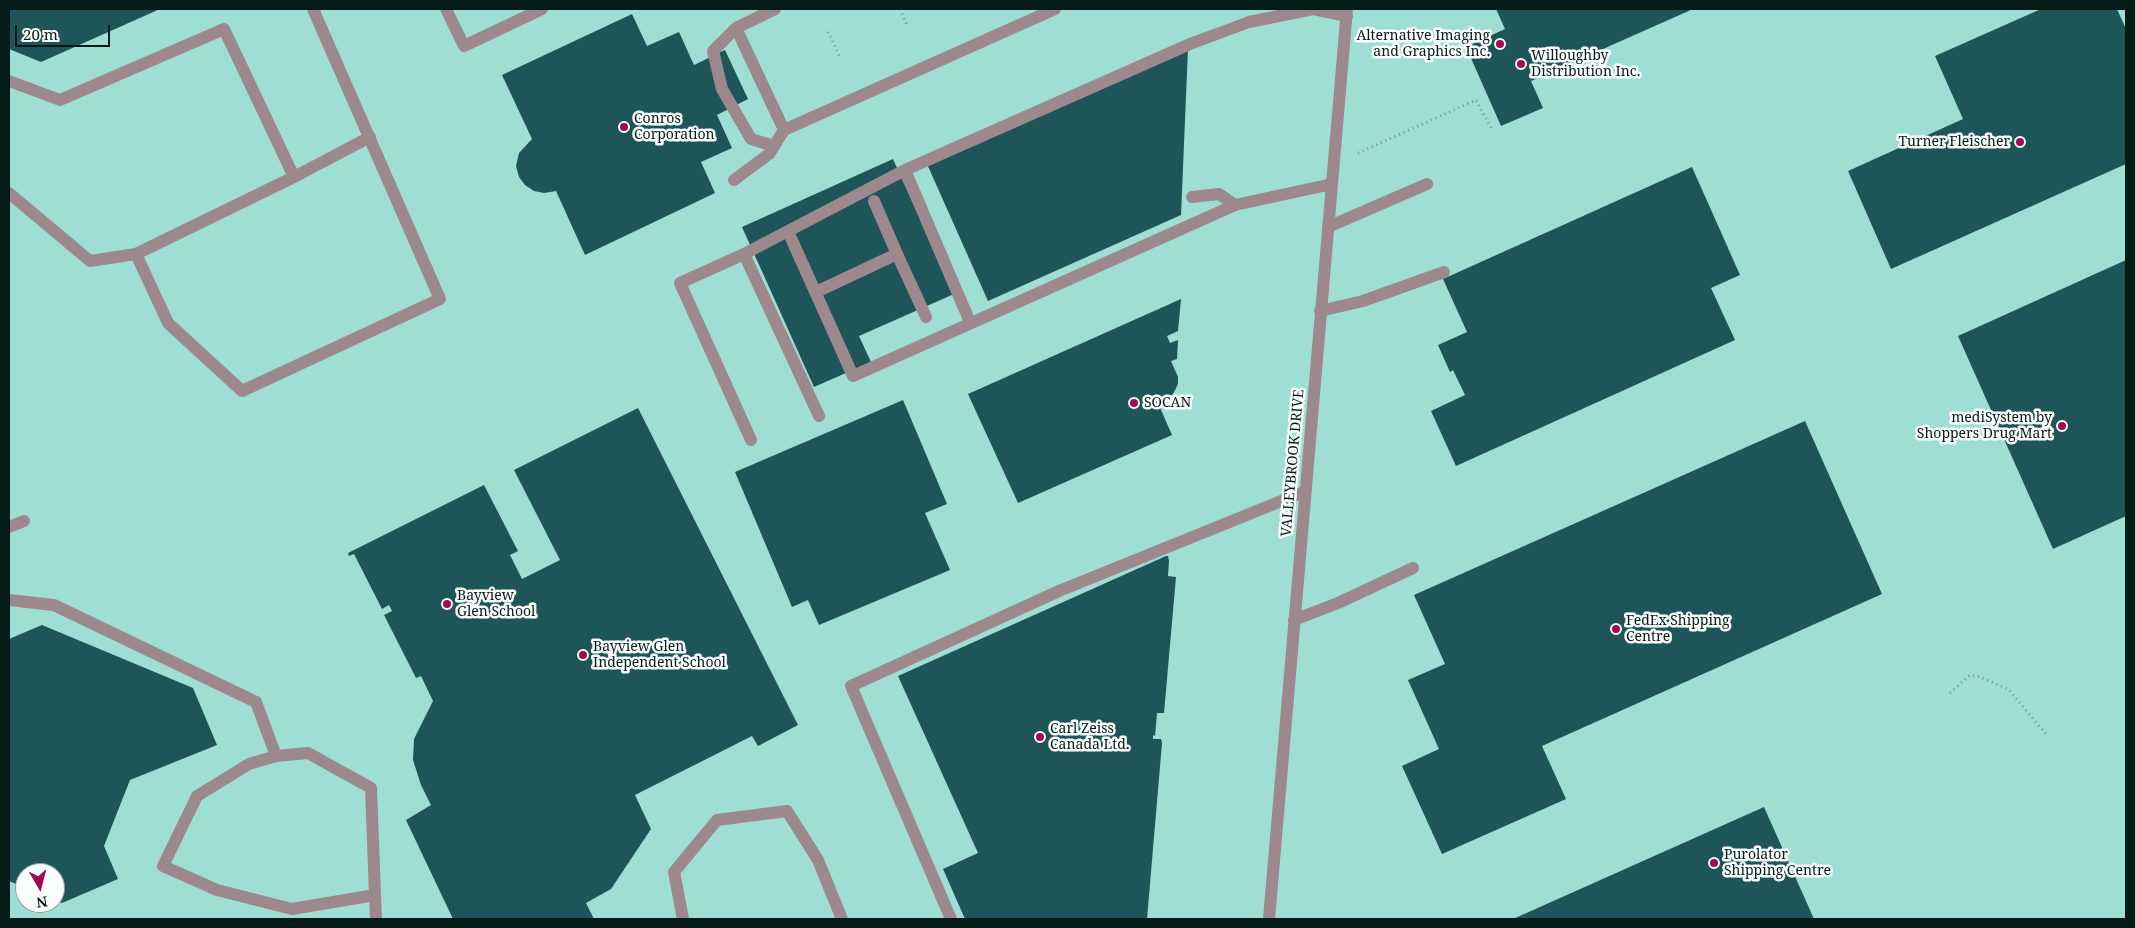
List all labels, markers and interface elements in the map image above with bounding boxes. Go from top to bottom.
scale bar [18,15,112,47]
text: 20 m [23,24,58,44]
place label: Alternative Imaging and Graphics Inc. [1356,28,1490,60]
marker: Alternative Imaging and Graphics Inc. [1494,38,1506,50]
place label: Willoughby Distribution Inc. [1531,48,1640,80]
marker: Willoughby Distribution Inc. [1515,58,1527,70]
place label: Conros Corporation [634,111,715,144]
marker: Conros Corporation [618,121,630,133]
place label: Turner Fleischer [1898,134,2010,150]
marker: Turner Fleischer [2014,136,2026,148]
street label: VALLEYBROOK DRIVE [1278,389,1308,537]
place label: SOCAN [1144,395,1191,411]
marker: SOCAN [1128,397,1140,409]
place label: mediSystem by Shoppers Drug Mart [1917,410,2052,442]
marker: mediSystem by Shoppers Drug Mart [2056,420,2068,432]
place label: Bayview Glen School [457,588,535,620]
marker: Bayview Glen School [441,598,453,610]
place label: FedEx Shipping Centre [1626,613,1729,646]
marker: FedEx Shipping Centre [1610,623,1622,635]
place label: Bayview Glen Independent School [593,639,726,672]
marker: Bayview Glen Independent School [577,649,589,661]
place label: Carl Zeiss Canada Ltd. [1050,721,1129,754]
marker: Carl Zeiss Canada Ltd. [1034,731,1046,743]
place label: Purolator Shipping Centre [1724,847,1831,880]
marker: Purolator Shipping Centre [1708,857,1720,869]
north arrow [15,863,65,913]
text: N [35,892,49,913]

